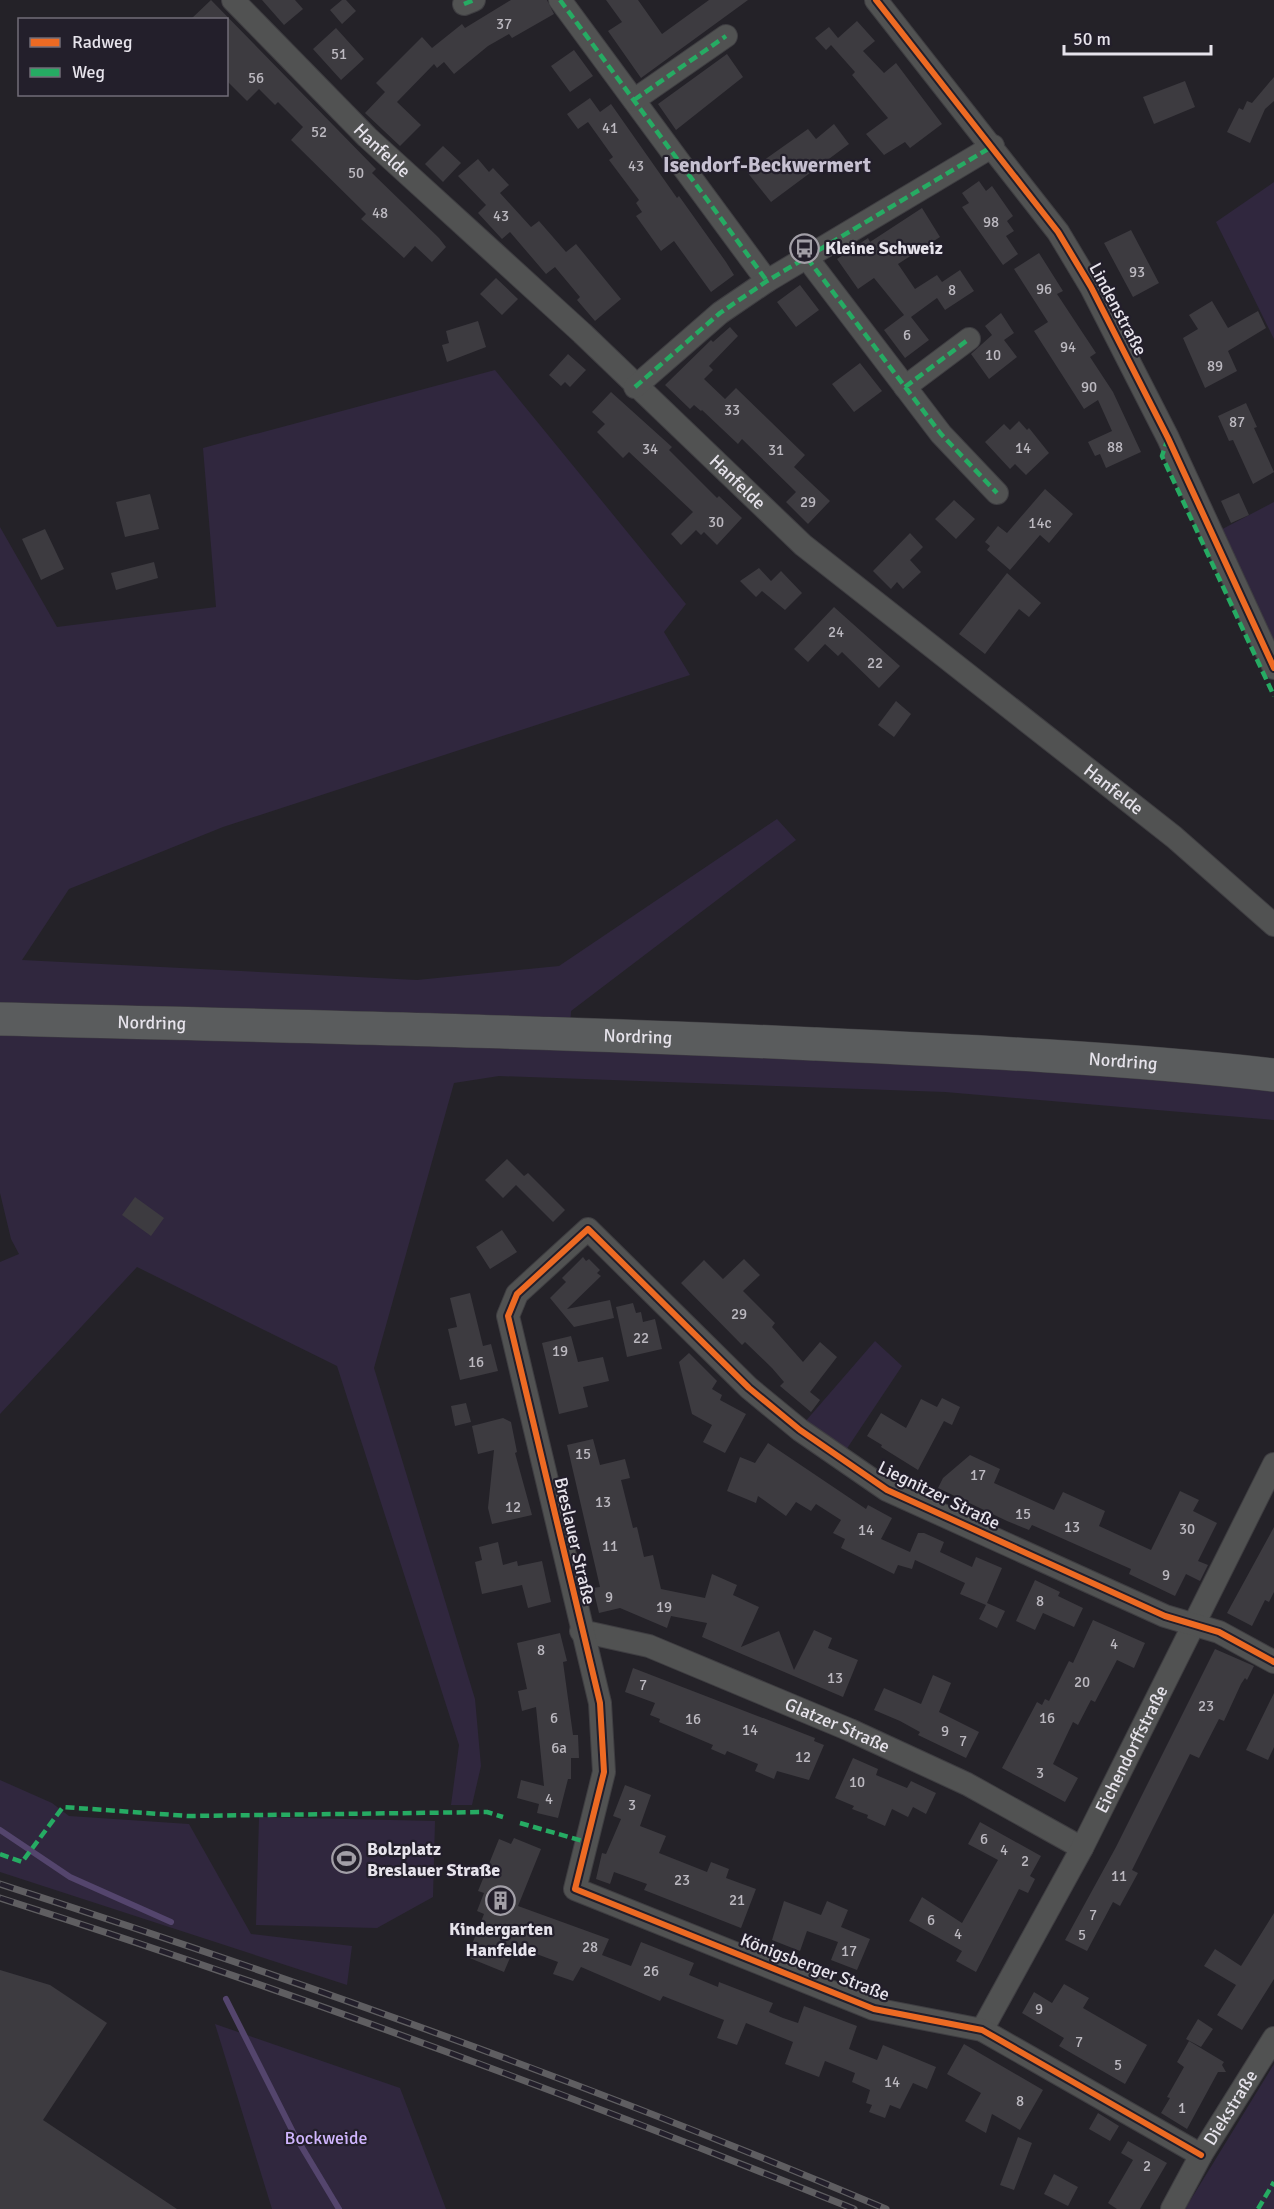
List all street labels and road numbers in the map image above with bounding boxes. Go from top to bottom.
street label: Hanfelde [349,119,415,182]
street label: Lindenstraße [1084,259,1152,359]
street label: Hanfelde [705,450,770,514]
street label: Hanfelde [1079,759,1148,820]
street label: Nordring [117,1011,187,1035]
street label: Nordring [603,1024,673,1049]
street label: Nordring [1088,1048,1158,1075]
street label: Liegnitzer Straße [874,1456,1004,1534]
street label: Breslauer Straße [550,1475,600,1607]
street label: Eichendorffstraße [1090,1682,1172,1817]
street label: Glatzer Straße [782,1693,893,1758]
street label: Königsberger Straße [737,1928,893,2006]
street label: Diekstraße [1199,2066,1262,2150]

